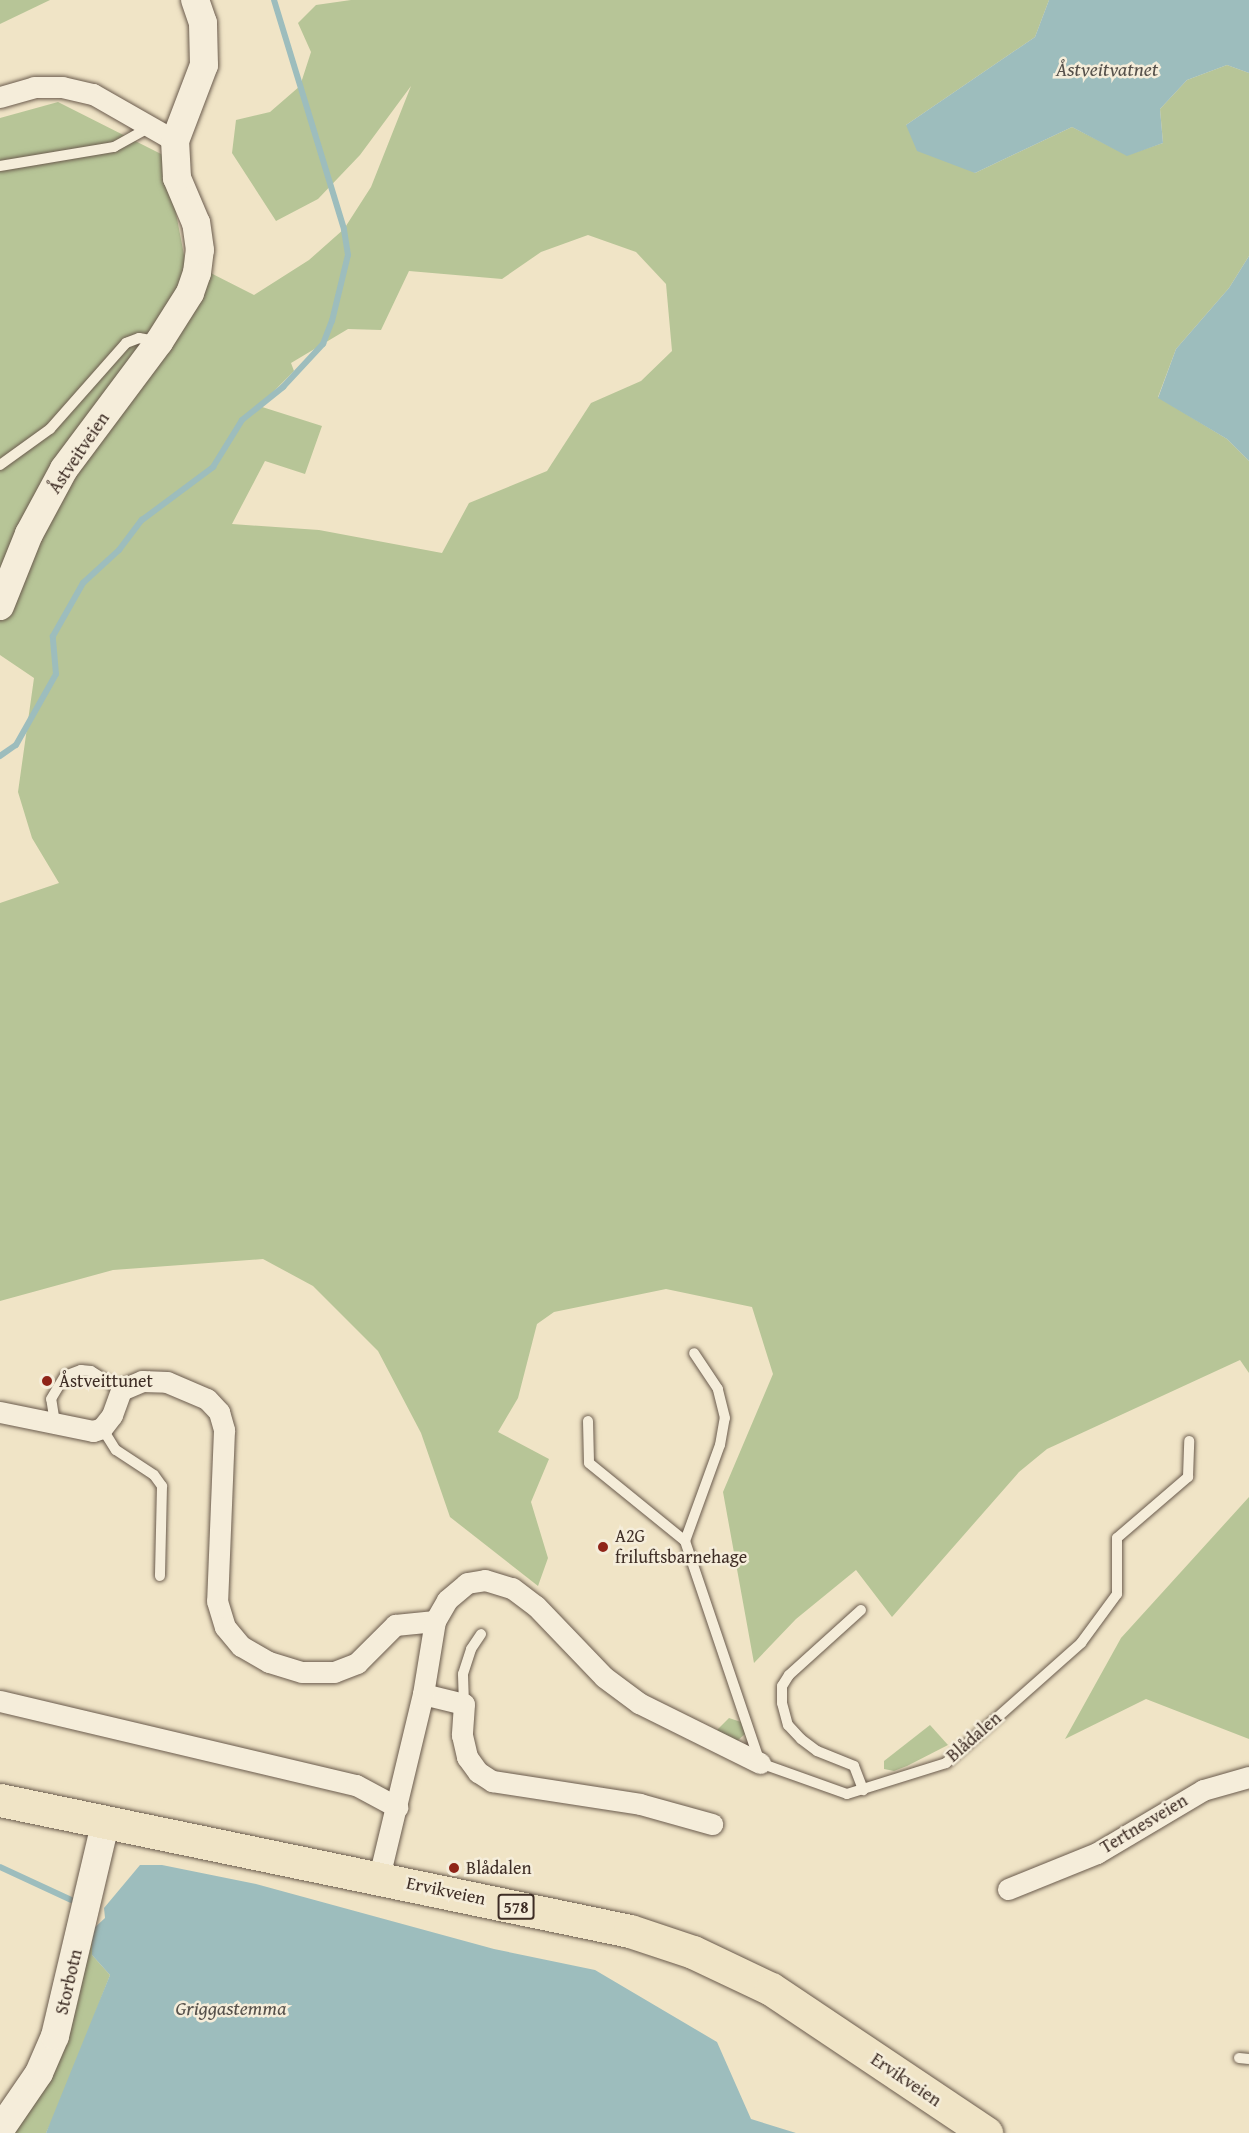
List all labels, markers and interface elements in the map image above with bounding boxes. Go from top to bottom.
water label: Åstveitvatnet [1056,56,1158,80]
street label: Åstveitveien [44,408,114,498]
place label: Åstveittunet [59,1370,153,1392]
marker: Åstveittunet [40,1374,54,1388]
place label: A2G friluftsbarnehage [615,1526,747,1568]
marker: A2G friluftsbarnehage [596,1540,610,1554]
street label: Blådalen [942,1707,1006,1767]
street label: Tertnesveien [1096,1790,1192,1858]
place label: Blådalen [466,1857,531,1879]
marker: Blådalen [447,1861,461,1875]
street label: Ervikveien [404,1872,488,1910]
road number: 578 [496,1894,536,1920]
street label: Storbotn [51,1947,87,2017]
water label: Griggastemma [176,1995,286,2019]
street label: Ervikveien [867,2049,945,2111]

